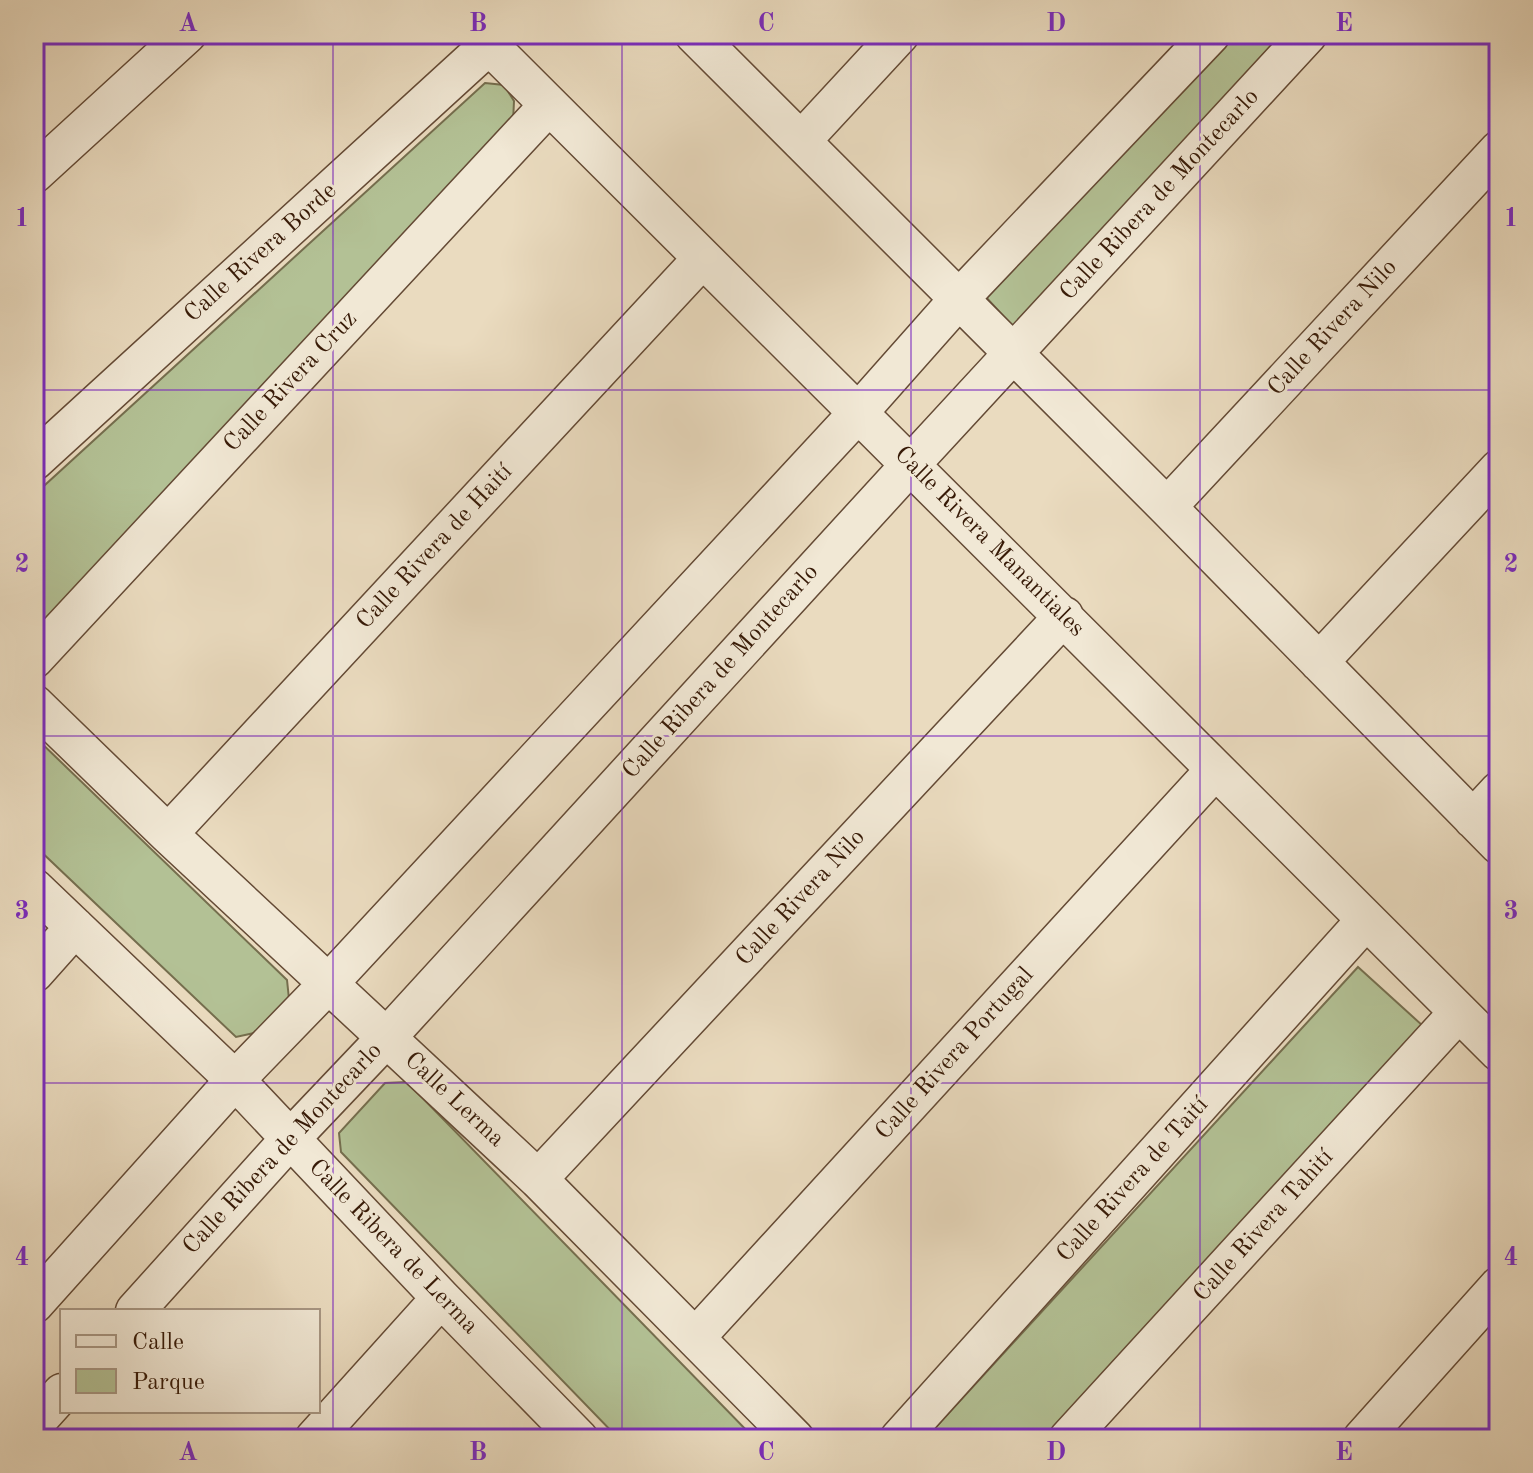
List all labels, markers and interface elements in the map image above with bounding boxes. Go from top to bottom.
text: A [178,11,198,37]
text: B [469,11,487,37]
text: C [757,11,775,37]
text: D [1046,11,1066,37]
text: E [1335,11,1353,37]
street label: Calle Ribera de Montecarlo [1056,85,1264,305]
street label: Calle Rivera Borde [180,179,342,327]
text: 1 [14,206,30,232]
text: 1 [1503,206,1519,232]
street label: Calle Rivera Nilo [1264,255,1402,401]
street label: Calle Rivera Cruz [220,307,362,457]
street label: Calle Rivera Manantiales [889,442,1089,642]
street label: Calle Rivera de Haití [353,460,518,634]
text: 2 [14,552,30,578]
text: 2 [1503,552,1519,578]
street label: Calle Ribera de Montecarlo [619,560,823,784]
street label: Calle Rivera Nilo [732,825,870,971]
text: 3 [14,899,30,925]
text: 3 [1503,899,1519,925]
street label: Calle Rivera Portugal [872,963,1038,1145]
street label: Calle Ribera de Montecarlo [179,1039,387,1259]
street label: Calle Lerma [400,1048,509,1152]
street label: Calle Rivera de Taití [1053,1093,1213,1267]
street label: Calle Rivera Tahití [1190,1145,1339,1307]
street label: Calle Ribera de Lerma [304,1155,482,1339]
text: 4 [14,1245,30,1271]
text: 4 [1503,1245,1519,1271]
legend [60,1309,320,1413]
text: Calle [132,1331,184,1355]
text: Parque [132,1371,205,1395]
text: A [178,1440,198,1466]
text: B [469,1440,487,1466]
text: C [757,1440,775,1466]
text: D [1046,1440,1066,1466]
text: E [1335,1440,1353,1466]

